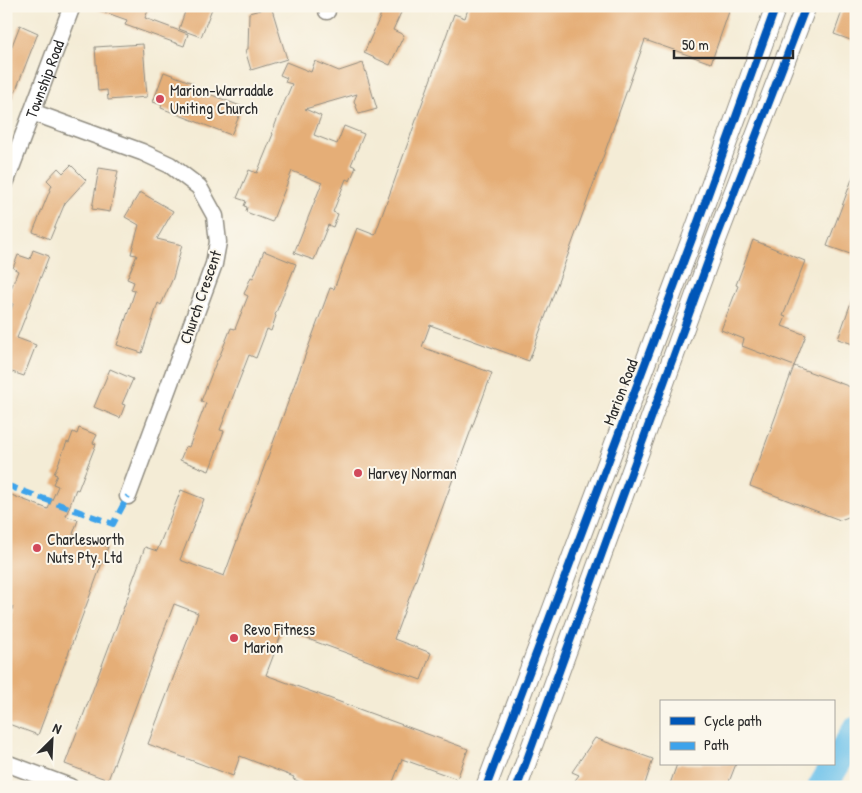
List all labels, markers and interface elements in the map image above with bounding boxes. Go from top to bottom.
scale bar [674,28,793,60]
text: 50 m [682,34,709,55]
street label: Township Road [20,37,69,121]
place label: Marion-Warradale Uniting Church [170,79,274,119]
marker: Marion-Warradale Uniting Church [154,93,166,105]
street label: Church Crescent [174,247,226,347]
street label: Marion Road [597,356,643,428]
place label: Harvey Norman [368,462,457,484]
marker: Harvey Norman [352,467,364,479]
place label: Charlesworth Nuts Pty. Ltd [47,528,124,568]
marker: Charlesworth Nuts Pty. Ltd [31,542,43,554]
place label: Revo Fitness Marion [244,618,315,658]
marker: Revo Fitness Marion [228,632,240,644]
legend [660,700,834,766]
text: Cycle path [704,710,762,731]
north arrow [28,716,78,766]
text: N [50,717,65,738]
text: Path [704,734,729,755]

